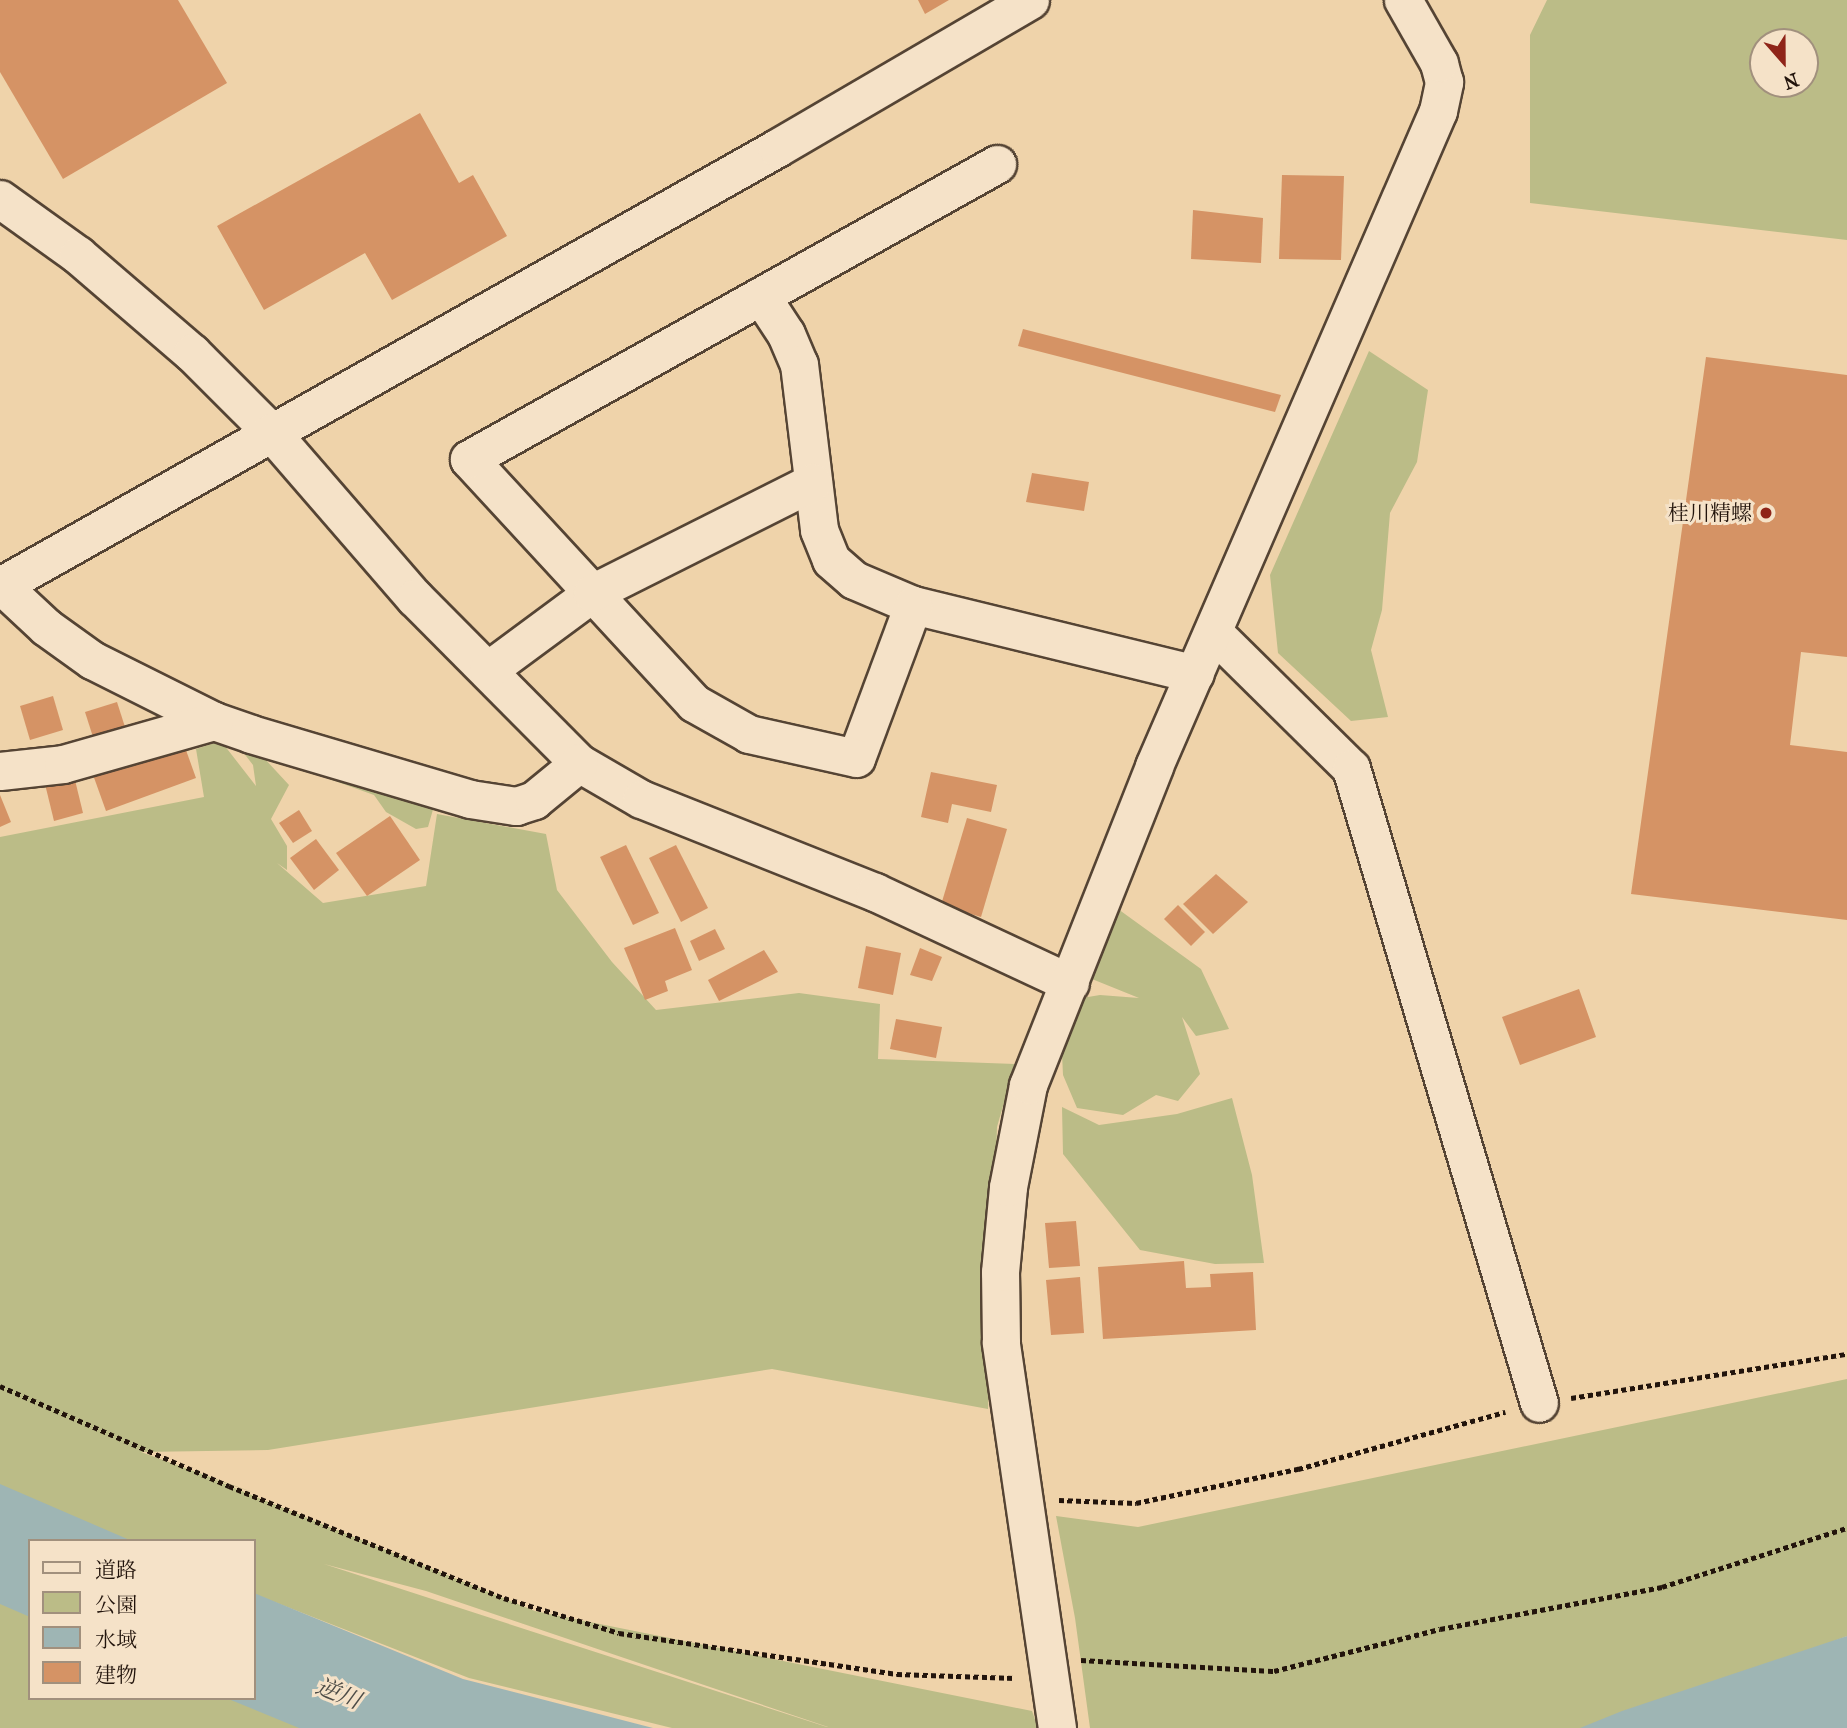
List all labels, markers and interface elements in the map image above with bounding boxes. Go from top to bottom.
north arrow [1749,28,1819,98]
text: N [1780,68,1801,94]
place label: 桂川精螺 [1668,500,1752,526]
marker: 桂川精螺 [1758,505,1774,521]
legend [28,1539,256,1700]
text: 道路 [95,1558,137,1582]
text: 公園 [95,1593,137,1617]
text: 水域 [95,1628,137,1652]
text: 建物 [95,1663,137,1687]
water label: 逆川 [312,1673,364,1715]

